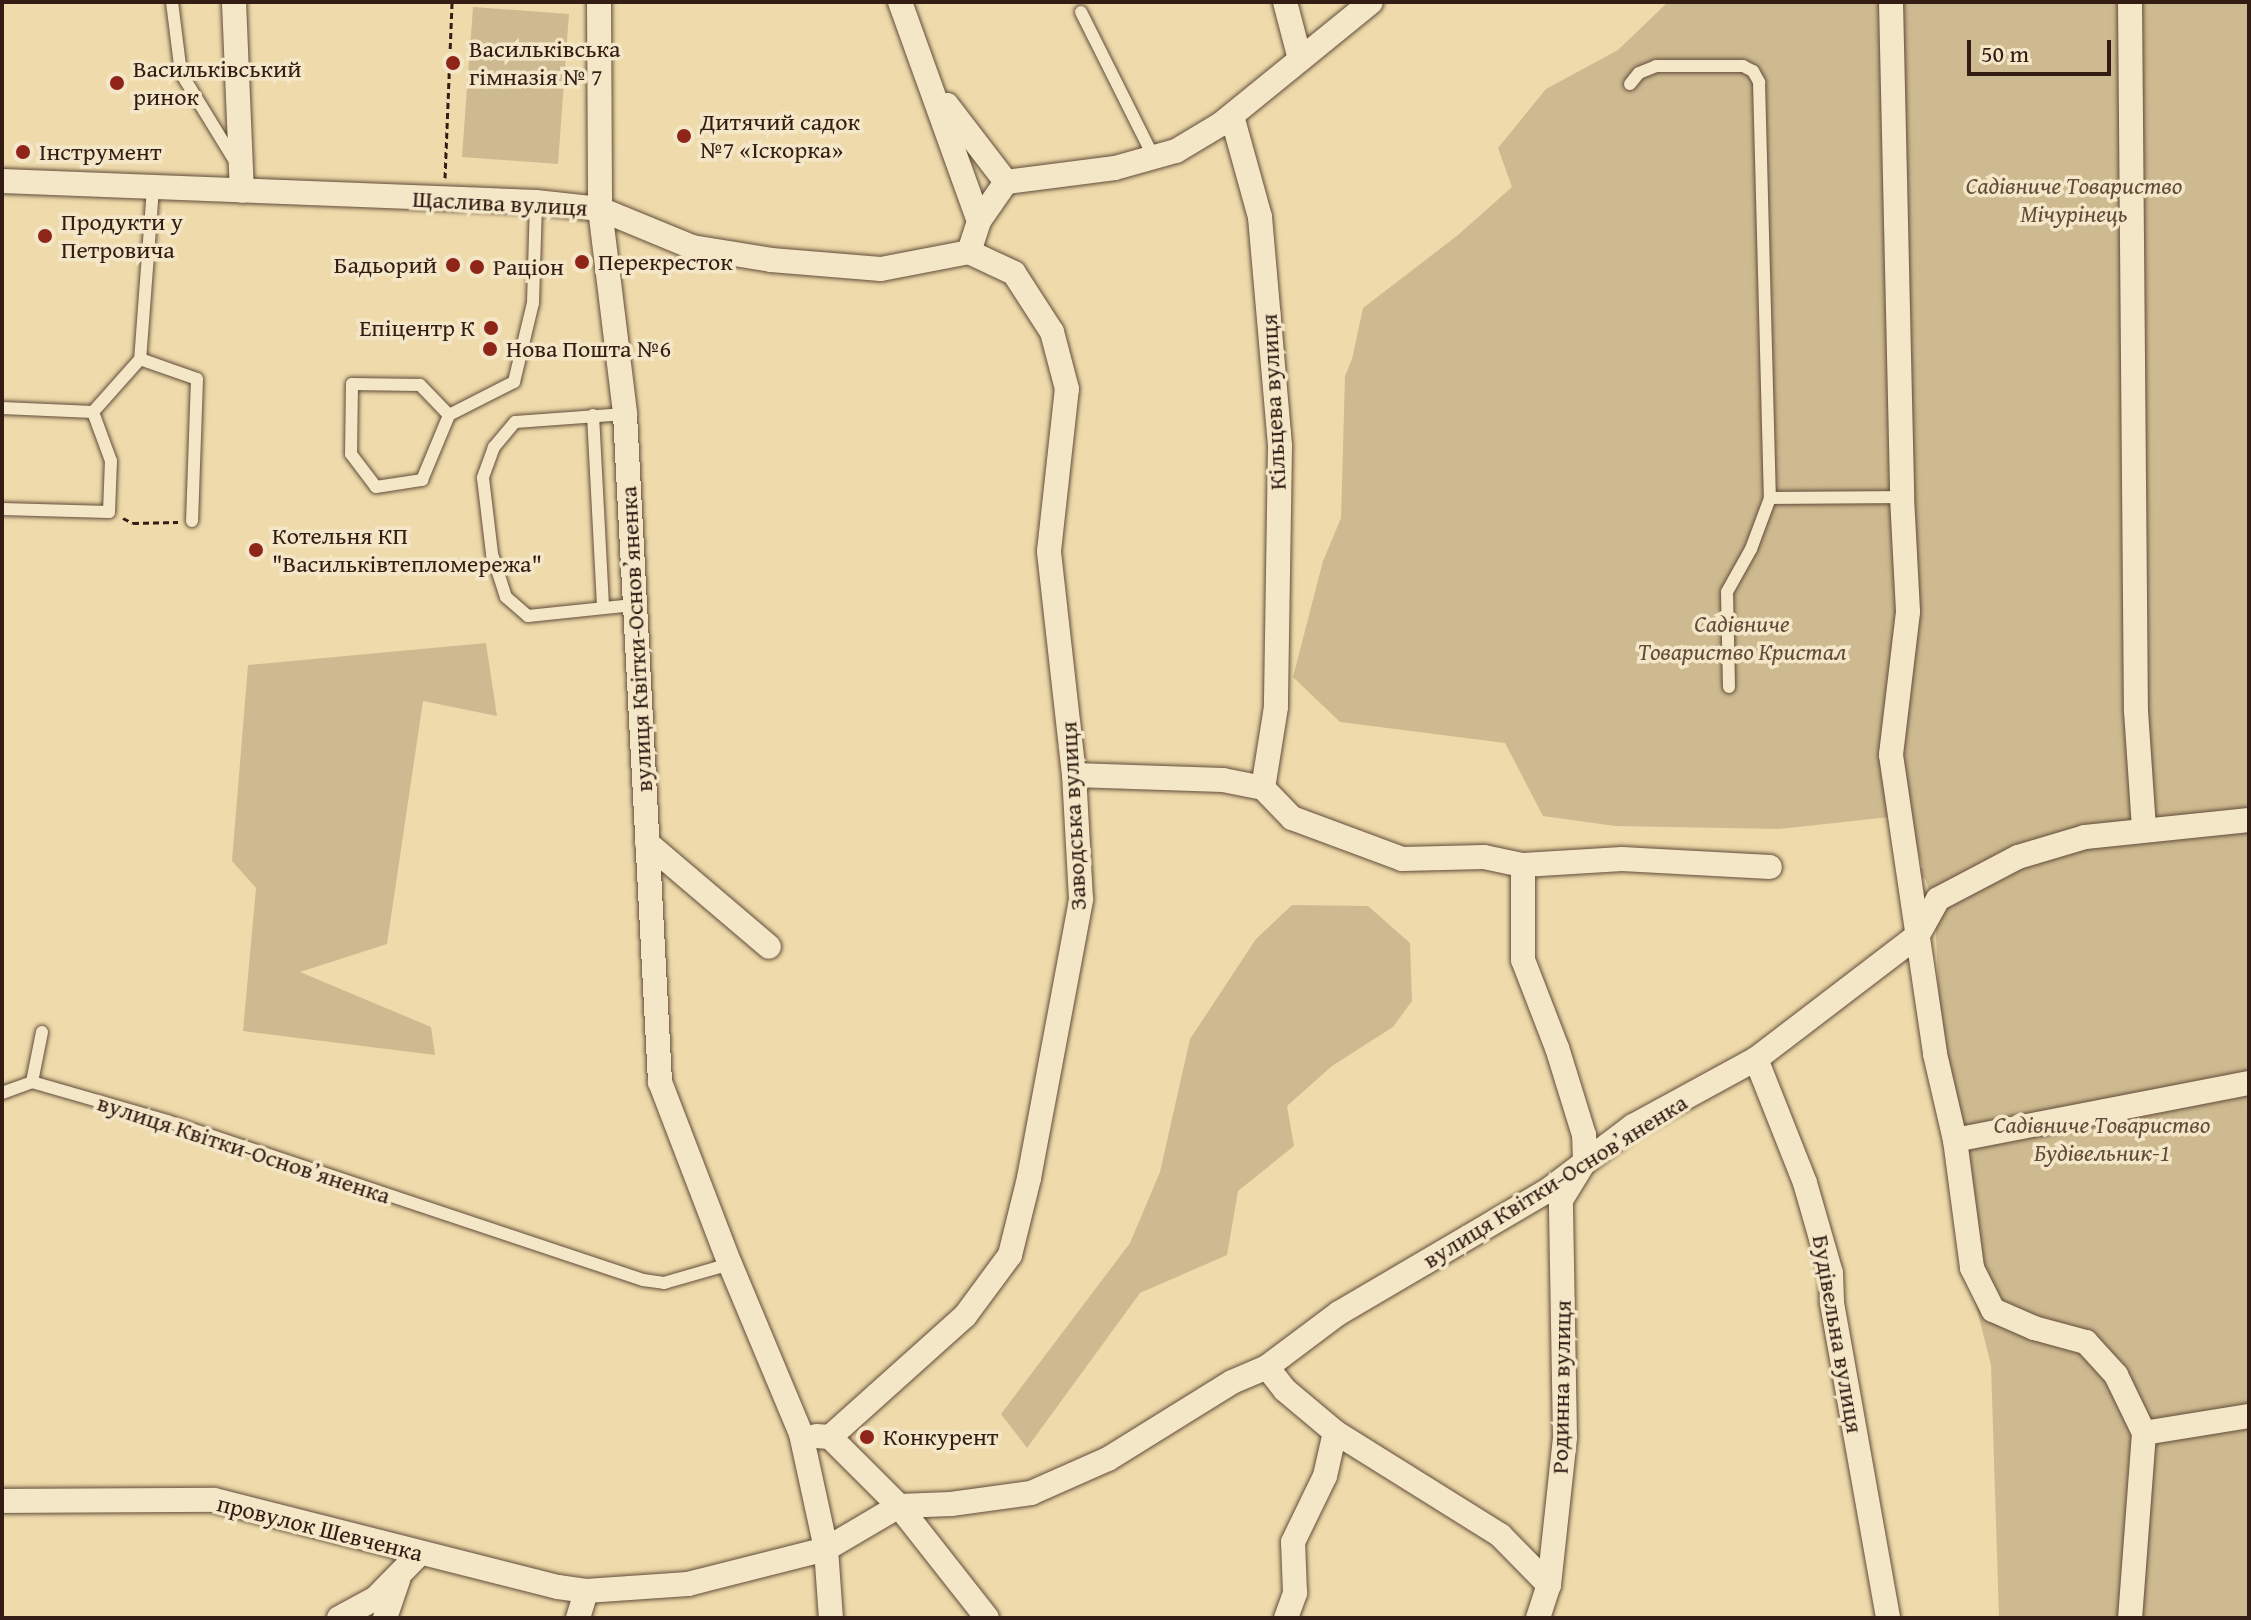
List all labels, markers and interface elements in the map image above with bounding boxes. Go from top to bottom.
scale bar [1971,24,2115,74]
place label: Васильківська гімназія № 7 [469,35,620,91]
text: 50 m [1981,36,2029,71]
marker: Васильківська гімназія № 7 [444,54,462,72]
place label: Васильківський ринок [133,55,302,111]
marker: Васильківський ринок [108,74,126,92]
place label: Дитячий садок №7 «Іскорка» [700,108,860,164]
marker: Дитячий садок №7 «Іскорка» [675,127,693,145]
place label: Інструмент [39,138,162,166]
marker: Інструмент [14,143,32,161]
park label: Садівниче Товариство Мічурінець [1966,172,2182,228]
street label: Щаслива вулиця [412,184,588,222]
place label: Продукти у Петровича [61,208,183,264]
marker: Продукти у Петровича [36,227,54,245]
place label: Перекресток [598,248,733,276]
place label: Бадьорий [334,251,437,279]
place label: Раціон [493,253,564,281]
marker: Перекресток [573,253,591,271]
marker: Бадьорий [444,256,462,274]
marker: Раціон [468,258,486,276]
street label: Кільцева вулиця [1254,313,1292,491]
place label: Епіцентр К [359,314,475,342]
marker: Епіцентр К [482,319,500,337]
place label: Нова Пошта №6 [506,335,671,363]
marker: Нова Пошта №6 [481,340,499,358]
street label: вулиця Квітки-Основʼяненка [614,485,658,793]
place label: Котельня КП "Васильківтепломережа" [272,522,542,578]
marker: Котельня КП "Васильківтепломережа" [247,541,265,559]
park label: Садівниче Товариство Кристал [1638,610,1846,666]
street label: Заводська вулиця [1054,721,1092,911]
street label: вулиця Квітки-Основʼяненка [94,1088,394,1210]
street label: вулиця Квітки-Основʼяненка [1418,1088,1692,1274]
park label: Садівниче Товариство Будівельник-1 [1994,1111,2210,1167]
street label: Будівельна вулиця [1806,1233,1870,1435]
street label: Родинна вулиця [1545,1300,1577,1474]
place label: Конкурент [883,1423,998,1451]
marker: Конкурент [858,1428,876,1446]
street label: провулок Шевченка [214,1489,426,1567]

